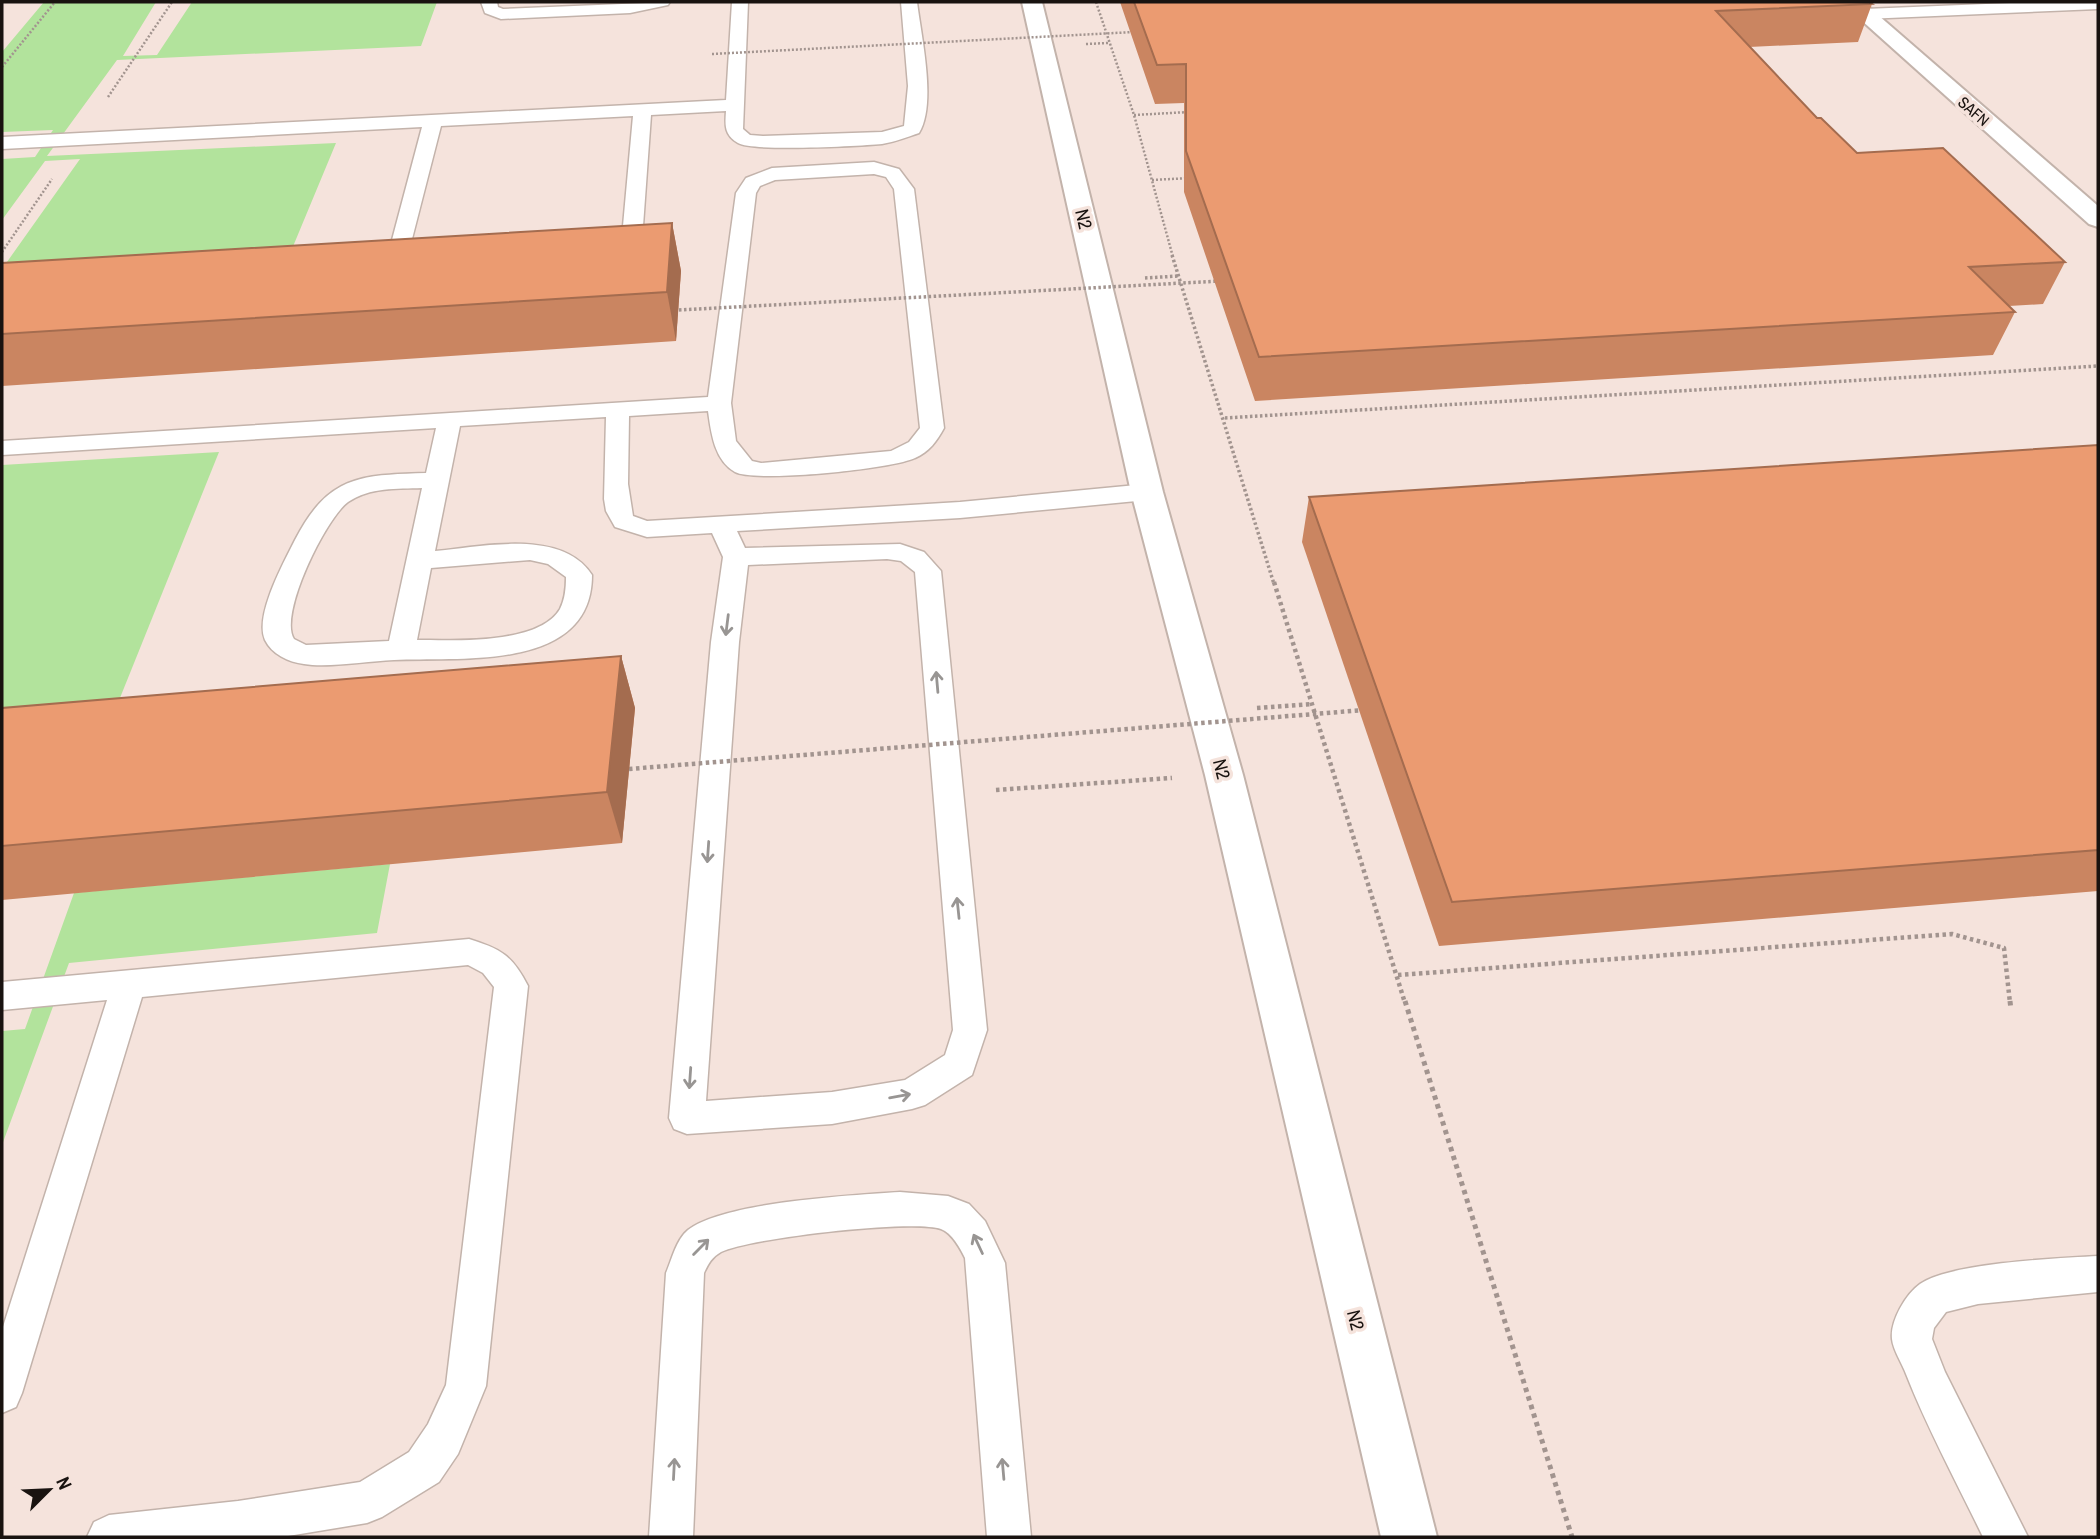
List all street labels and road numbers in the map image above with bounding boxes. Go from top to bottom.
street label: SAFN [1954,91,1994,131]
street label: N2 [1069,206,1099,232]
street label: N2 [1207,756,1237,782]
street label: N2 [1341,1307,1371,1333]

